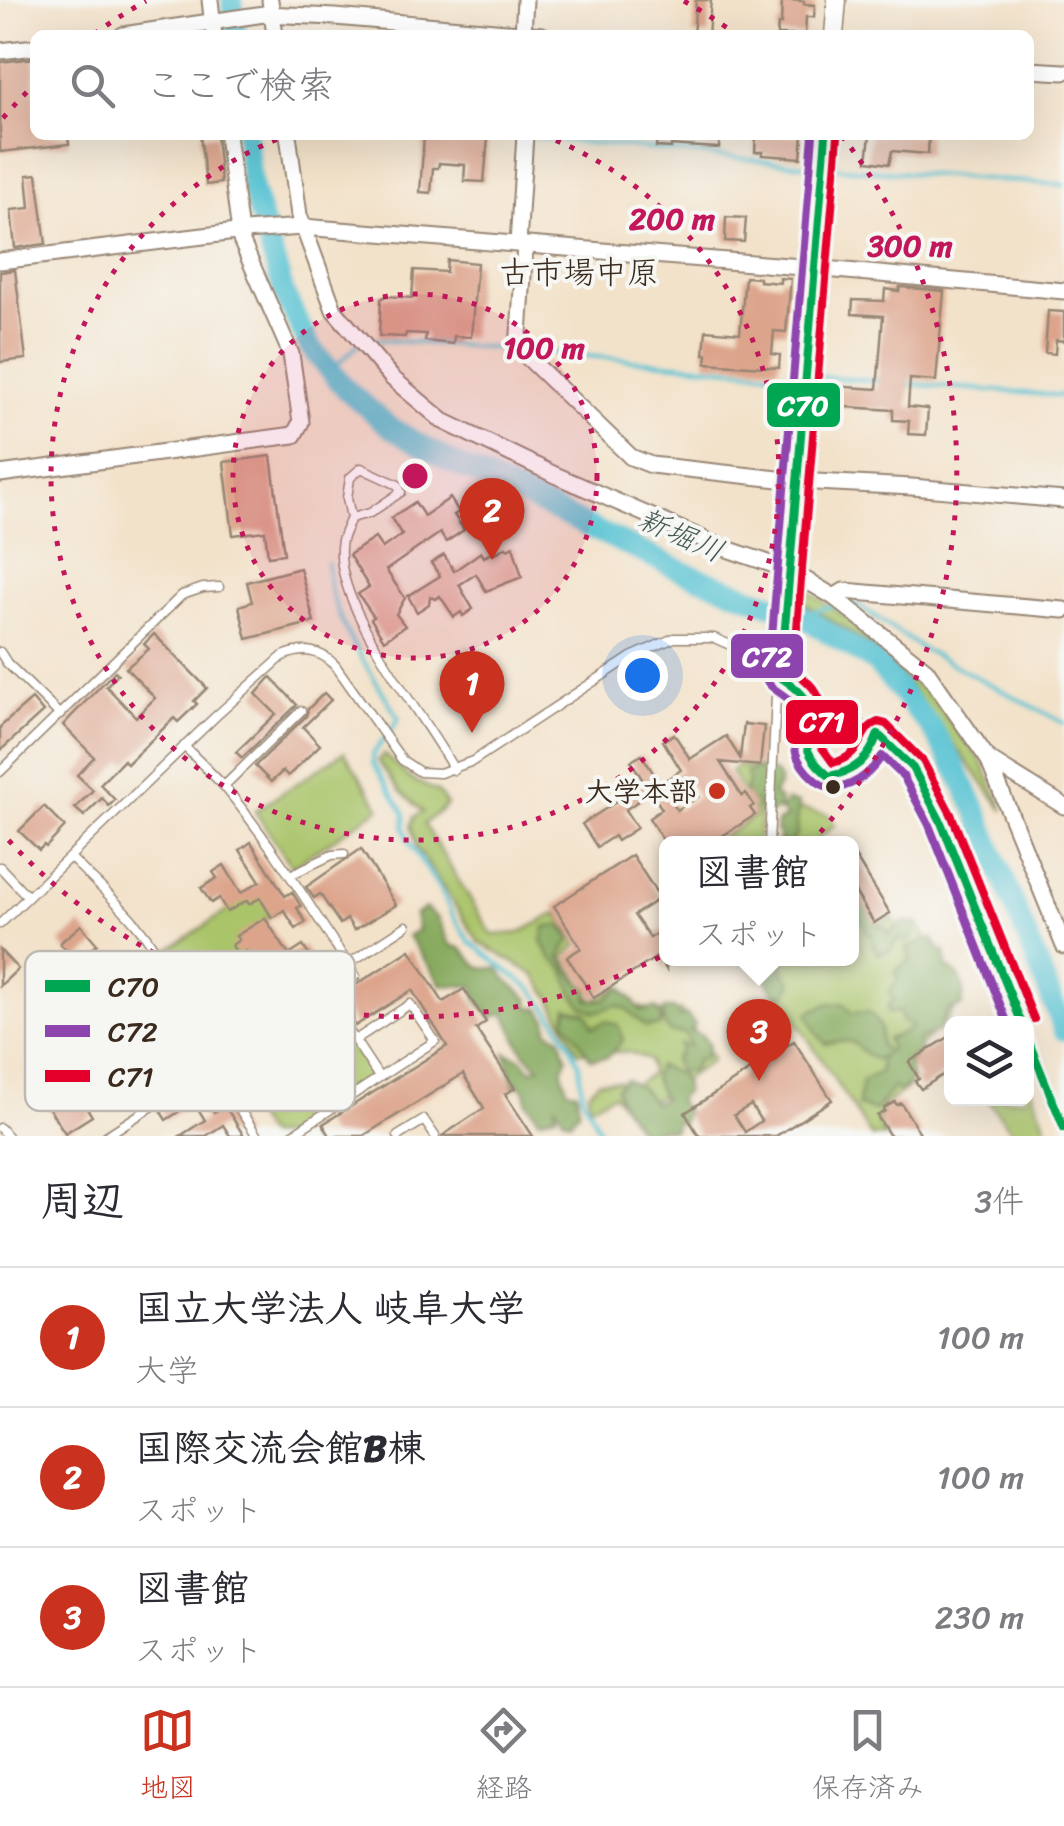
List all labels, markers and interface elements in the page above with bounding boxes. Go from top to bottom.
search box [30,30,1034,140]
text: ここで検索 [145,52,335,119]
icon: search [65,58,120,113]
text: 200 m [629,192,715,246]
text: 300 m [866,219,953,273]
district label: 古市場中原 [499,244,659,301]
text: 100 m [503,321,585,375]
line badge: C70 [765,381,842,429]
text: C70 [776,381,829,430]
centre of rings [397,458,433,494]
pin: 2 [460,478,524,560]
water label: 新堀川 [629,492,733,578]
line badge: C72 [729,632,805,680]
text: C72 [741,632,792,681]
pin: 1 [440,650,504,733]
your location [617,650,668,701]
text: C71 [798,697,845,746]
line badge: C71 [784,698,860,746]
place label: 大学本部 [585,767,697,816]
unlabelled marker [823,777,843,797]
marker: 大学本部 [706,780,728,802]
popup [659,836,859,966]
text: 図書館 [695,839,809,906]
text: スポット [695,906,823,963]
legend [25,951,355,1111]
text: C70 [108,962,159,1011]
pin: 3 [726,998,792,1081]
text: C72 [108,1007,158,1056]
map controls [944,1016,1034,1106]
button: layers [944,1016,1034,1106]
text: C71 [108,1052,153,1101]
text: 周辺 [40,1164,124,1238]
text: 3件 [974,1173,1024,1230]
text: 国立大学法人 岐阜大学 [135,1275,525,1342]
text: 1 [66,1309,79,1366]
text: 100 m [937,1309,1024,1366]
text: 大学 [135,1342,199,1399]
text: 国際交流会館B棟 [135,1415,425,1482]
text: 2 [63,1449,82,1506]
text: 100 m [937,1449,1024,1506]
text: スポット [135,1482,263,1539]
text: 図書館 [135,1555,249,1622]
text: 3 [64,1589,81,1646]
text: 230 m [935,1589,1024,1646]
text: スポット [135,1622,263,1679]
tab: 地図 [140,1703,196,1812]
tab: 経路 [476,1703,532,1812]
tab: 保存済み [812,1703,924,1812]

